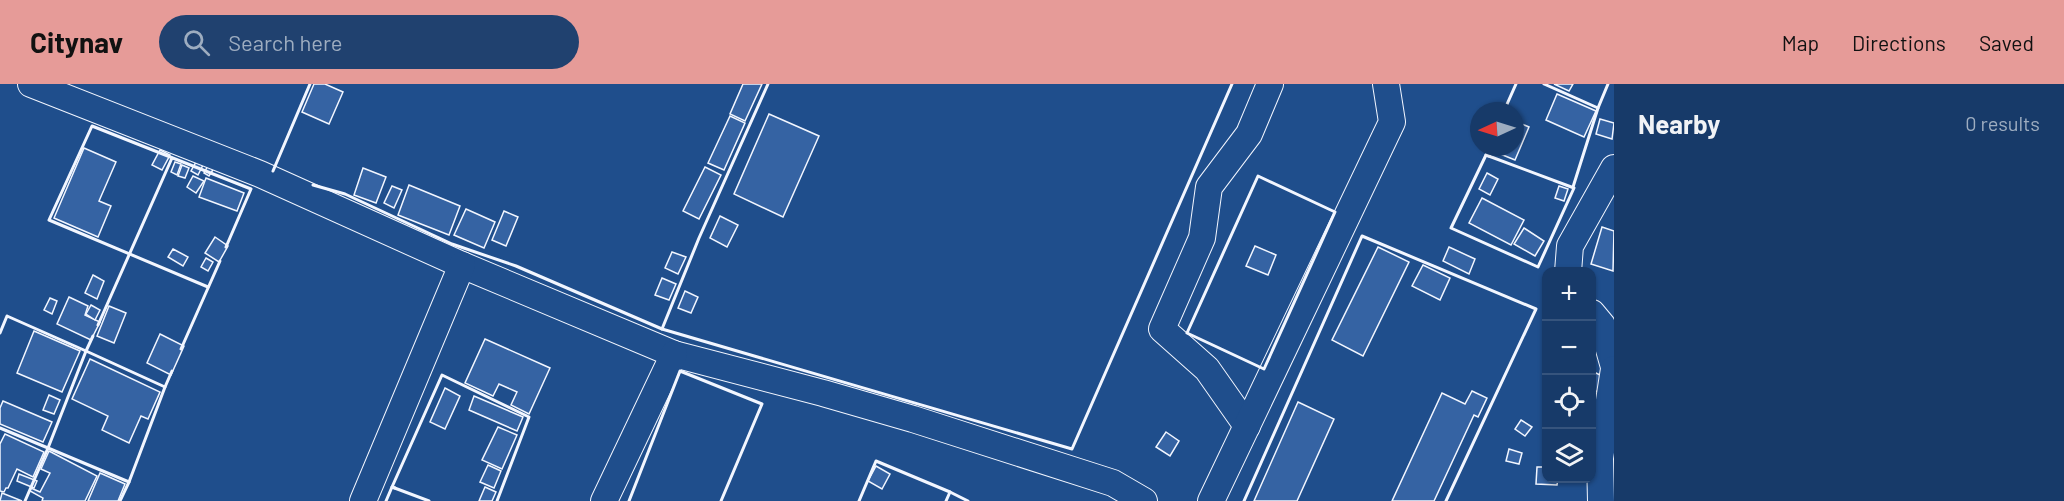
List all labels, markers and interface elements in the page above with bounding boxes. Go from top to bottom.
search box [159,15,579,69]
text: Citynav [30,25,123,59]
icon: search [180,26,213,59]
text: Search here [228,29,343,55]
text: Map [1782,30,1819,55]
text: Directions [1852,30,1946,55]
text: Saved [1979,30,2034,55]
north arrow [1470,102,1524,156]
text: Nearby [1638,108,1720,139]
text: 0 results [1965,111,2040,135]
map controls [1542,267,1596,483]
button: + [1542,267,1596,321]
button: − [1542,321,1596,375]
button: locate [1542,375,1596,429]
button: layers [1542,429,1596,483]

